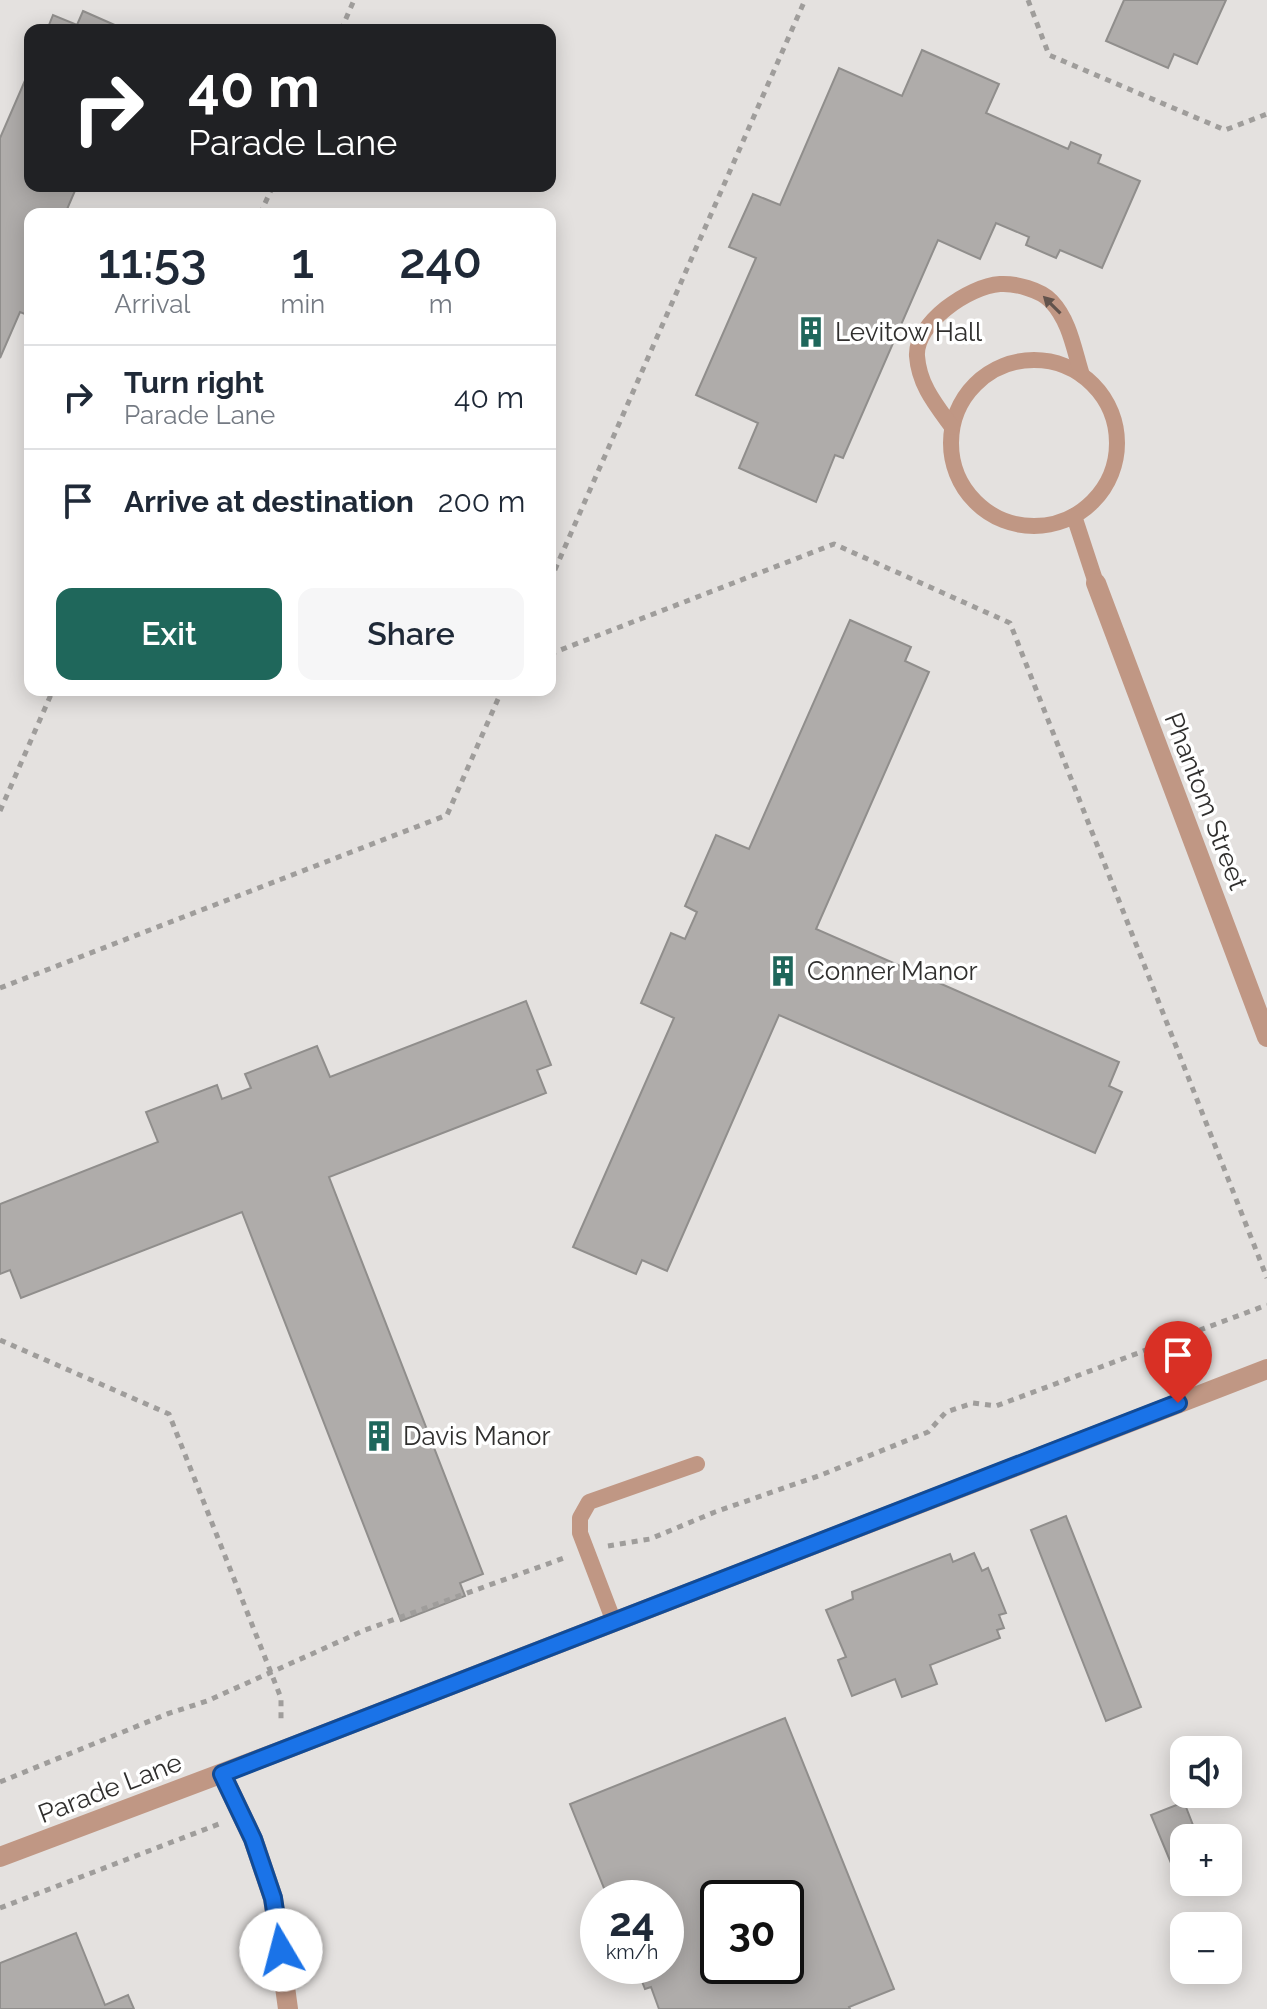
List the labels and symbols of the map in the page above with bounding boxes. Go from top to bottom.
one-way arrow [1043,296,1062,314]
building icon: Levitow Hall [794,315,828,349]
place label: Levitow Hall [835,317,983,347]
street label: Phantom Street [1158,708,1254,894]
building icon: Conner Manor [766,954,800,988]
place label: Conner Manor [807,956,978,986]
pin [1144,1321,1212,1403]
building icon: Davis Manor [362,1419,396,1453]
place label: Davis Manor [403,1421,551,1451]
street label: Parade Lane [34,1747,186,1829]
speed limit sign: 30 [700,1880,804,1984]
position arrow [239,1908,323,1992]

